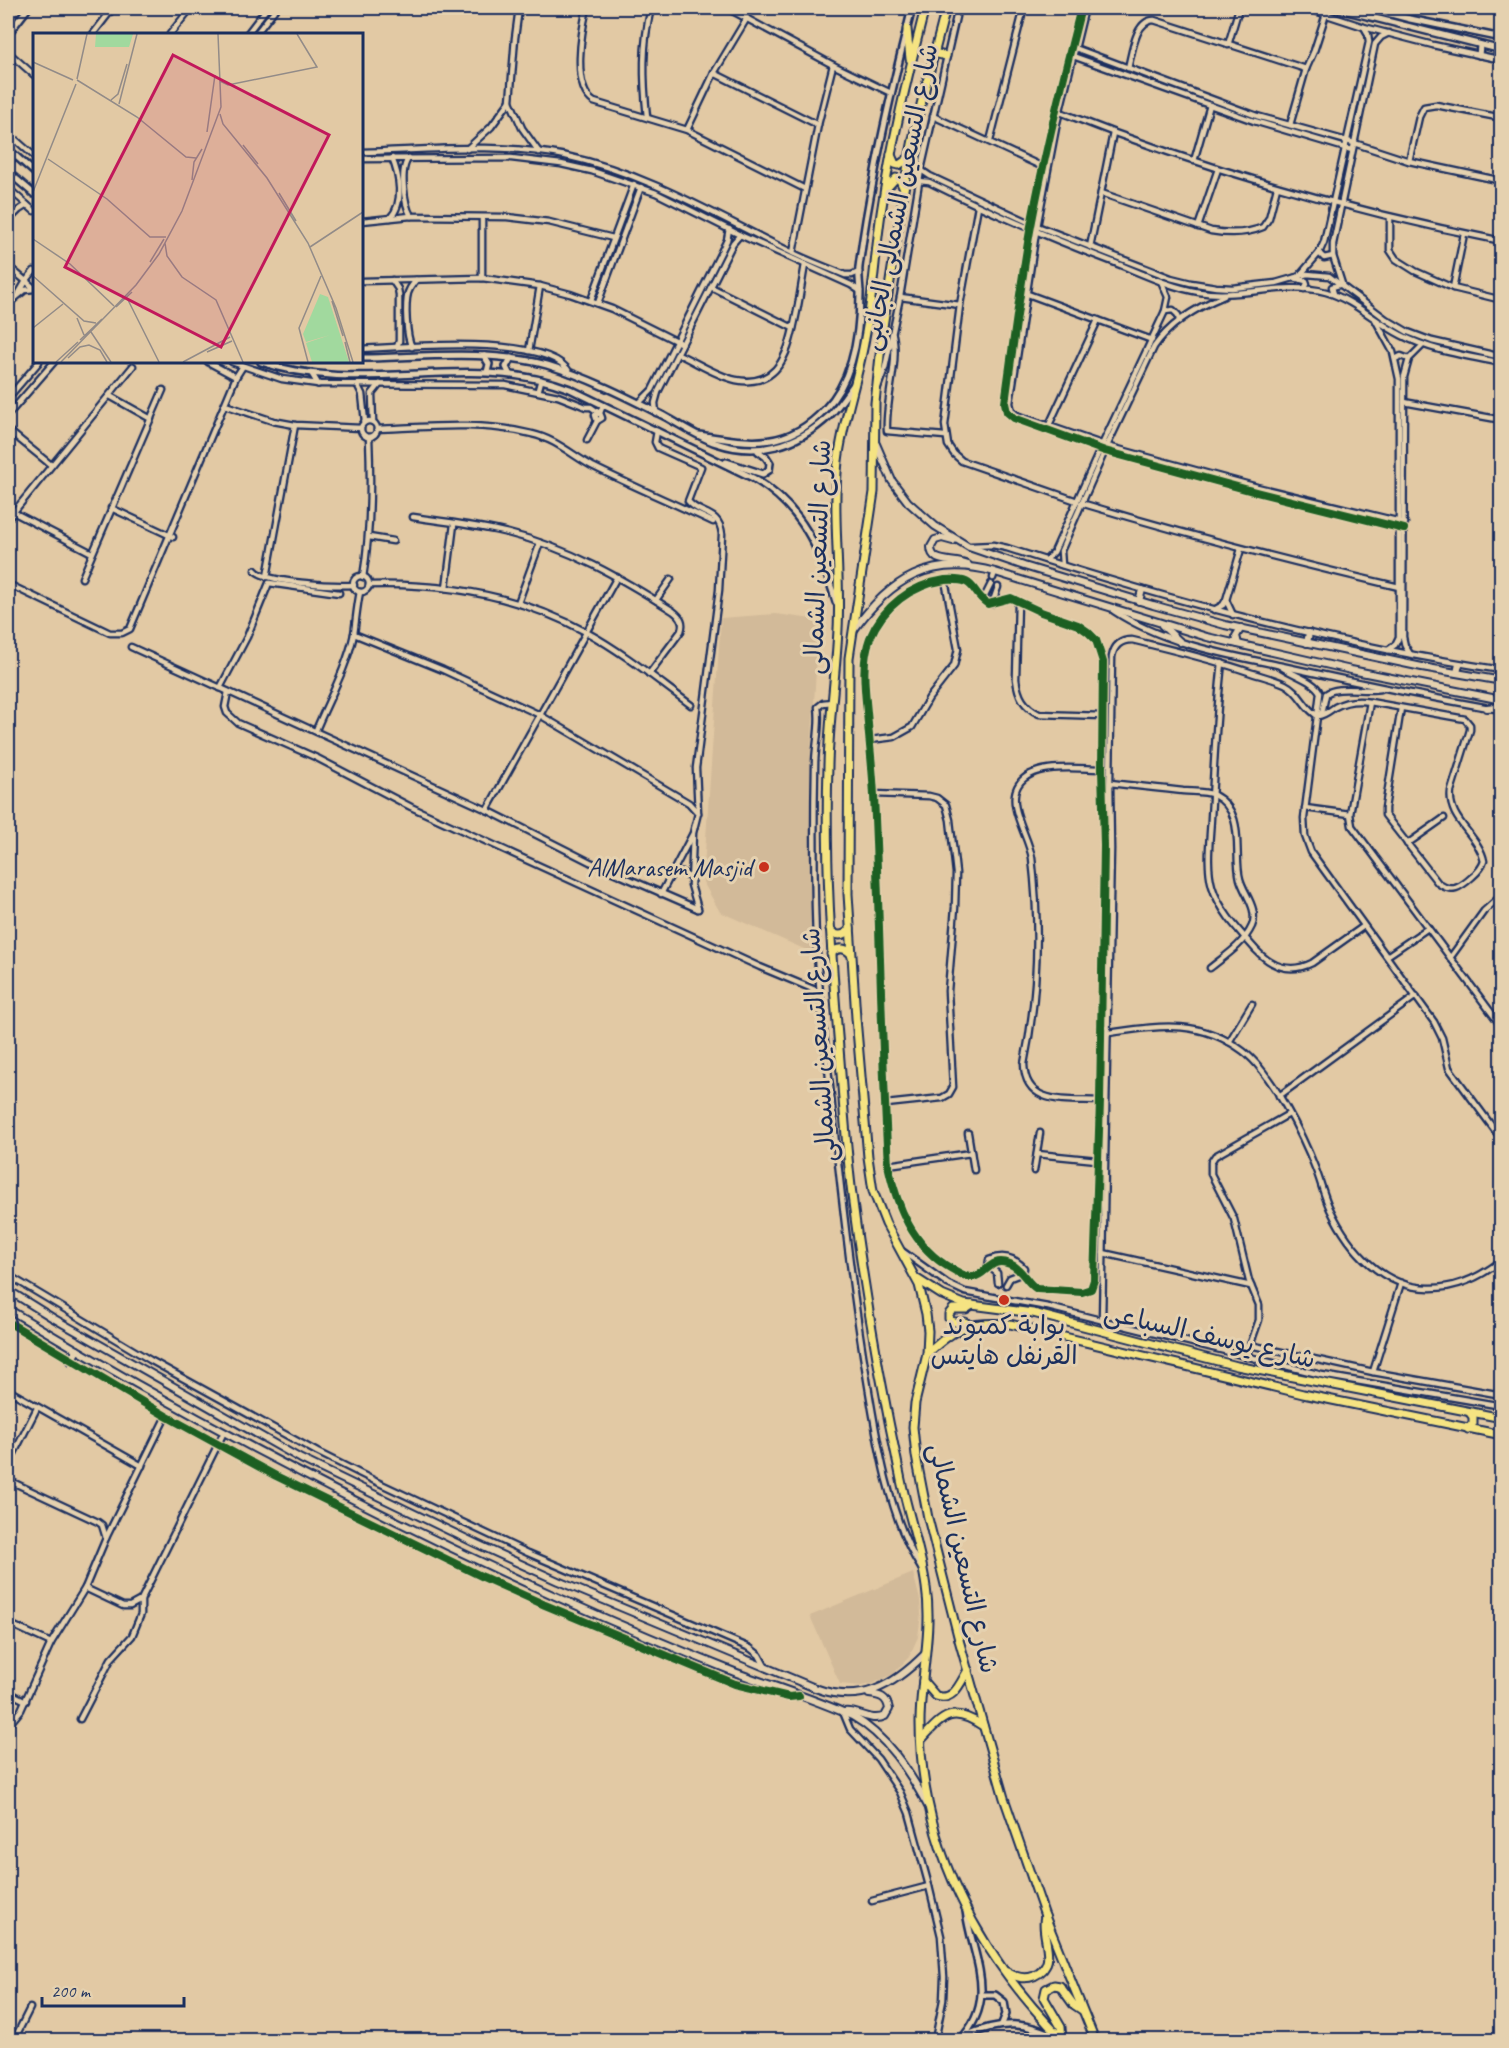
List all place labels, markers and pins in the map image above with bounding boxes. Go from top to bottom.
place label: AlMarasem Masjid [587,851,756,884]
marker: AlMarasem Masjid [757,860,771,874]
marker: بوابة كمبوند القرنفل هايتس [997,1293,1011,1307]
place label: بوابة كمبوند القرنفل هايتس [930,1309,1078,1372]

